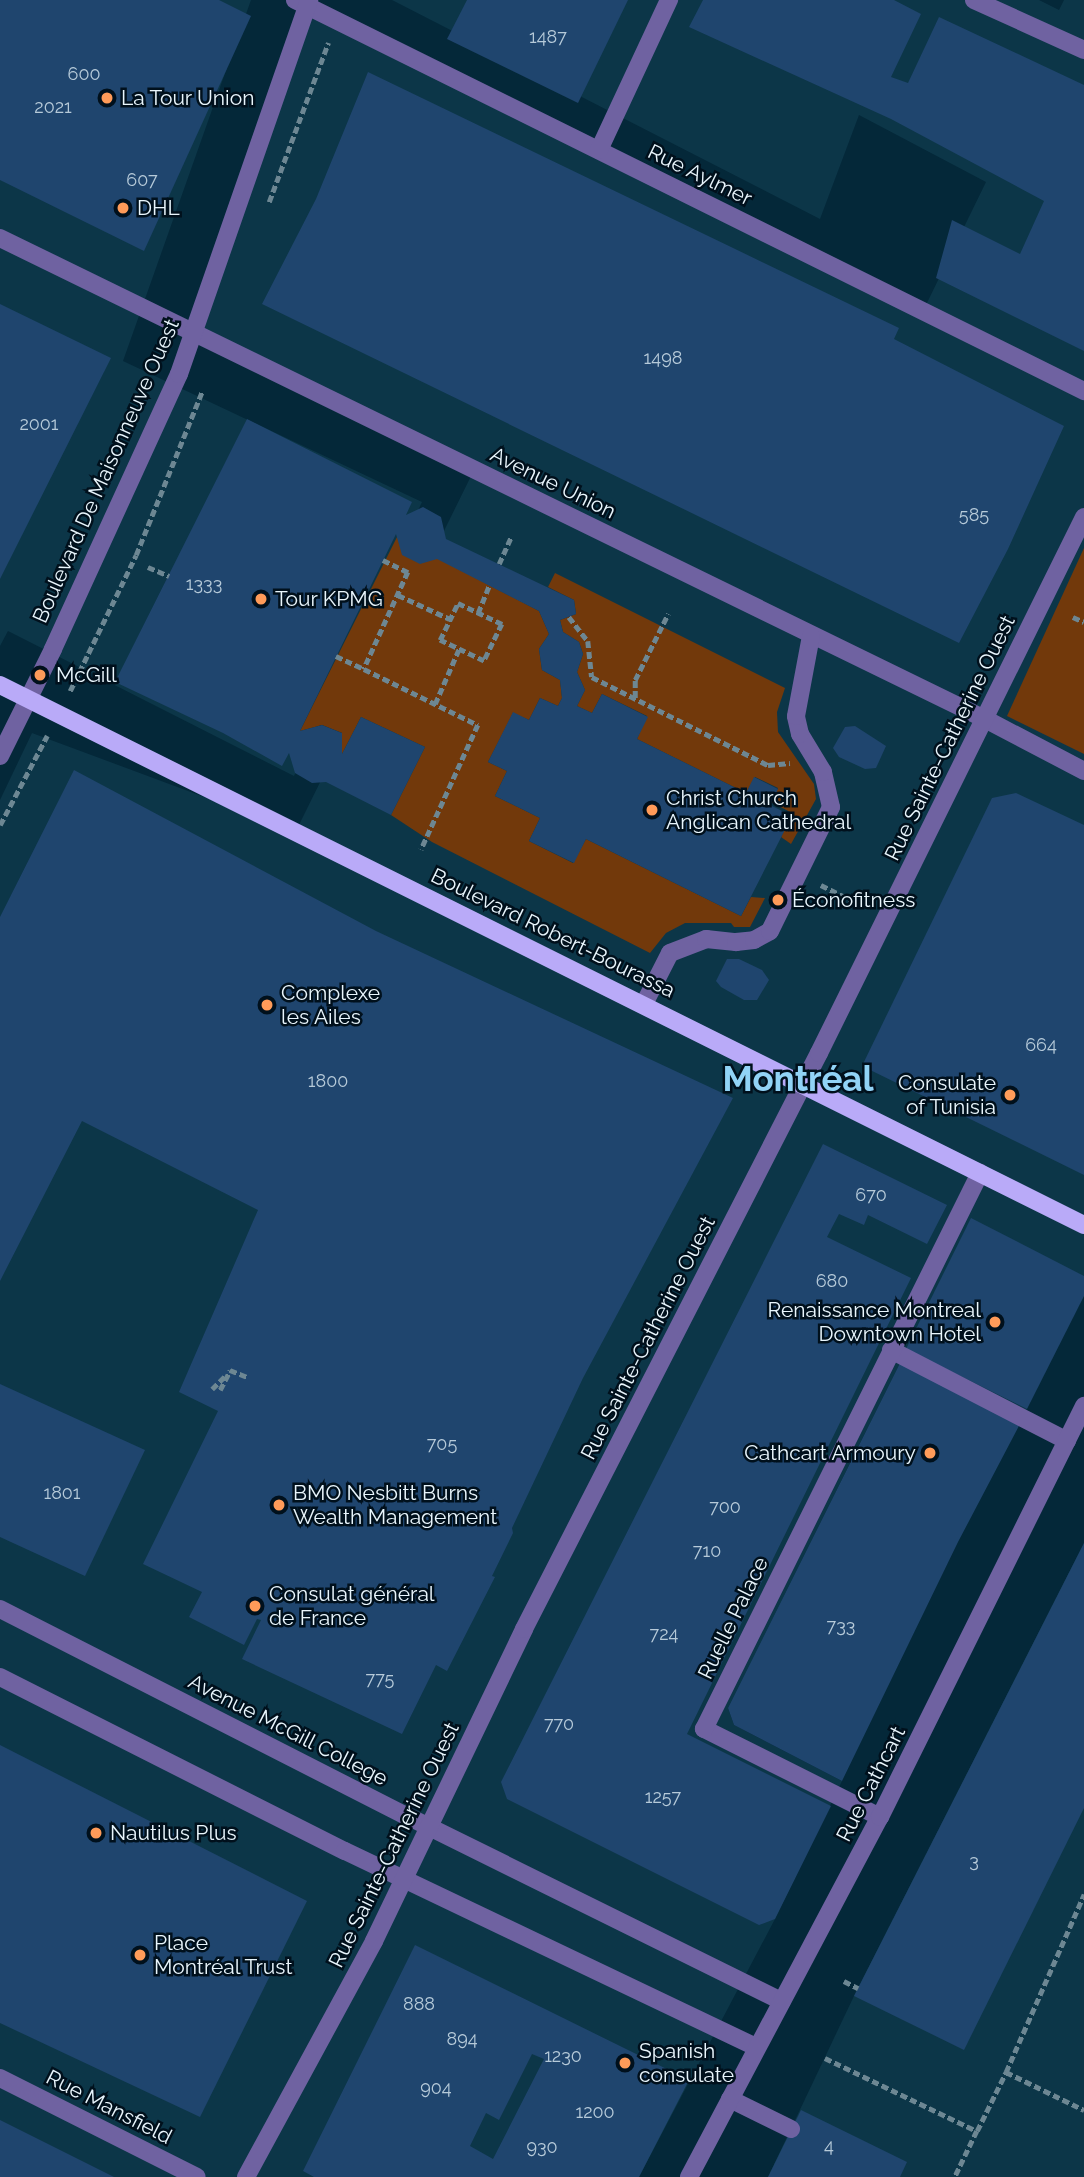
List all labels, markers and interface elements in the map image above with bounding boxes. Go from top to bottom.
house number: 1487 [529,26,567,48]
house number: 600 [68,63,100,85]
place label: La Tour Union [121,85,255,111]
marker: La Tour Union [99,90,115,106]
house number: 2021 [34,96,72,118]
street label: Rue Aylmer [644,139,756,211]
house number: 607 [126,169,158,191]
place label: DHL [137,195,180,221]
marker: DHL [115,200,131,216]
street label: Boulevard De Maisonneuve Ouest [27,315,185,627]
house number: 1498 [644,347,682,369]
house number: 2001 [19,413,59,435]
street label: Avenue Union [486,442,620,524]
house number: 585 [959,504,989,526]
house number: 1333 [186,573,222,595]
place label: Tour KPMG [275,586,383,612]
marker: Tour KPMG [253,591,269,607]
street label: Rue Sainte-Catherine Ouest [880,611,1020,865]
place label: McGill [56,662,117,688]
marker: McGill [30,665,50,685]
place label: Christ Church Anglican Cathedral [666,785,851,835]
marker: Christ Church Anglican Cathedral [644,802,660,818]
street label: Boulevard Robert-Bourassa [427,863,679,1003]
place label: Éconofitness [792,887,915,913]
marker: Éconofitness [770,892,786,908]
place label: Complexe les Ailes [281,980,380,1030]
marker: Complexe les Ailes [259,997,275,1013]
house number: 664 [1025,1034,1057,1056]
district label: Montréal [722,1058,874,1100]
house number: 1800 [308,1070,348,1092]
place label: Consulate of Tunisia [898,1070,996,1120]
marker: Consulate of Tunisia [1002,1087,1018,1103]
house number: 670 [855,1184,887,1206]
street label: Rue Sainte-Catherine Ouest [576,1212,720,1464]
house number: 680 [816,1270,848,1292]
place label: Renaissance Montreal Downtown Hotel [768,1297,981,1347]
marker: Renaissance Montreal Downtown Hotel [987,1314,1003,1330]
house number: 705 [427,1433,457,1455]
place label: Cathcart Armoury [744,1440,916,1466]
marker: Cathcart Armoury [922,1445,938,1461]
place label: BMO Nesbitt Burns Wealth Management [293,1480,497,1530]
house number: 1801 [43,1482,81,1504]
house number: 700 [709,1496,741,1518]
marker: BMO Nesbitt Burns Wealth Management [271,1497,287,1513]
house number: 710 [693,1540,721,1562]
street label: Ruelle Palace [693,1553,773,1683]
place label: Consulat général de France [269,1581,435,1631]
marker: Consulat général de France [247,1598,263,1614]
house number: 733 [827,1615,855,1637]
house number: 724 [650,1623,678,1645]
house number: 775 [366,1668,394,1690]
street label: Avenue McGill College [184,1669,392,1791]
house number: 770 [544,1713,574,1735]
street label: Rue Sainte-Catherine Ouest [324,1718,464,1972]
street label: Rue Cathcart [831,1722,911,1846]
house number: 1257 [645,1786,681,1808]
place label: Nautilus Plus [110,1820,237,1846]
marker: Nautilus Plus [88,1825,104,1841]
house number: 3 [969,1850,979,1872]
place label: Place Montréal Trust [154,1930,294,1980]
marker: Place Montréal Trust [132,1947,148,1963]
house number: 888 [403,1993,435,2015]
house number: 894 [446,2028,478,2050]
place label: Spanish consulate [639,2038,734,2088]
house number: 1230 [544,2045,582,2067]
marker: Spanish consulate [617,2055,633,2071]
street label: Rue Mansfield [42,2065,176,2149]
house number: 904 [420,2077,452,2099]
house number: 1200 [575,2101,615,2123]
house number: 4 [824,2135,834,2157]
house number: 930 [526,2136,558,2158]

